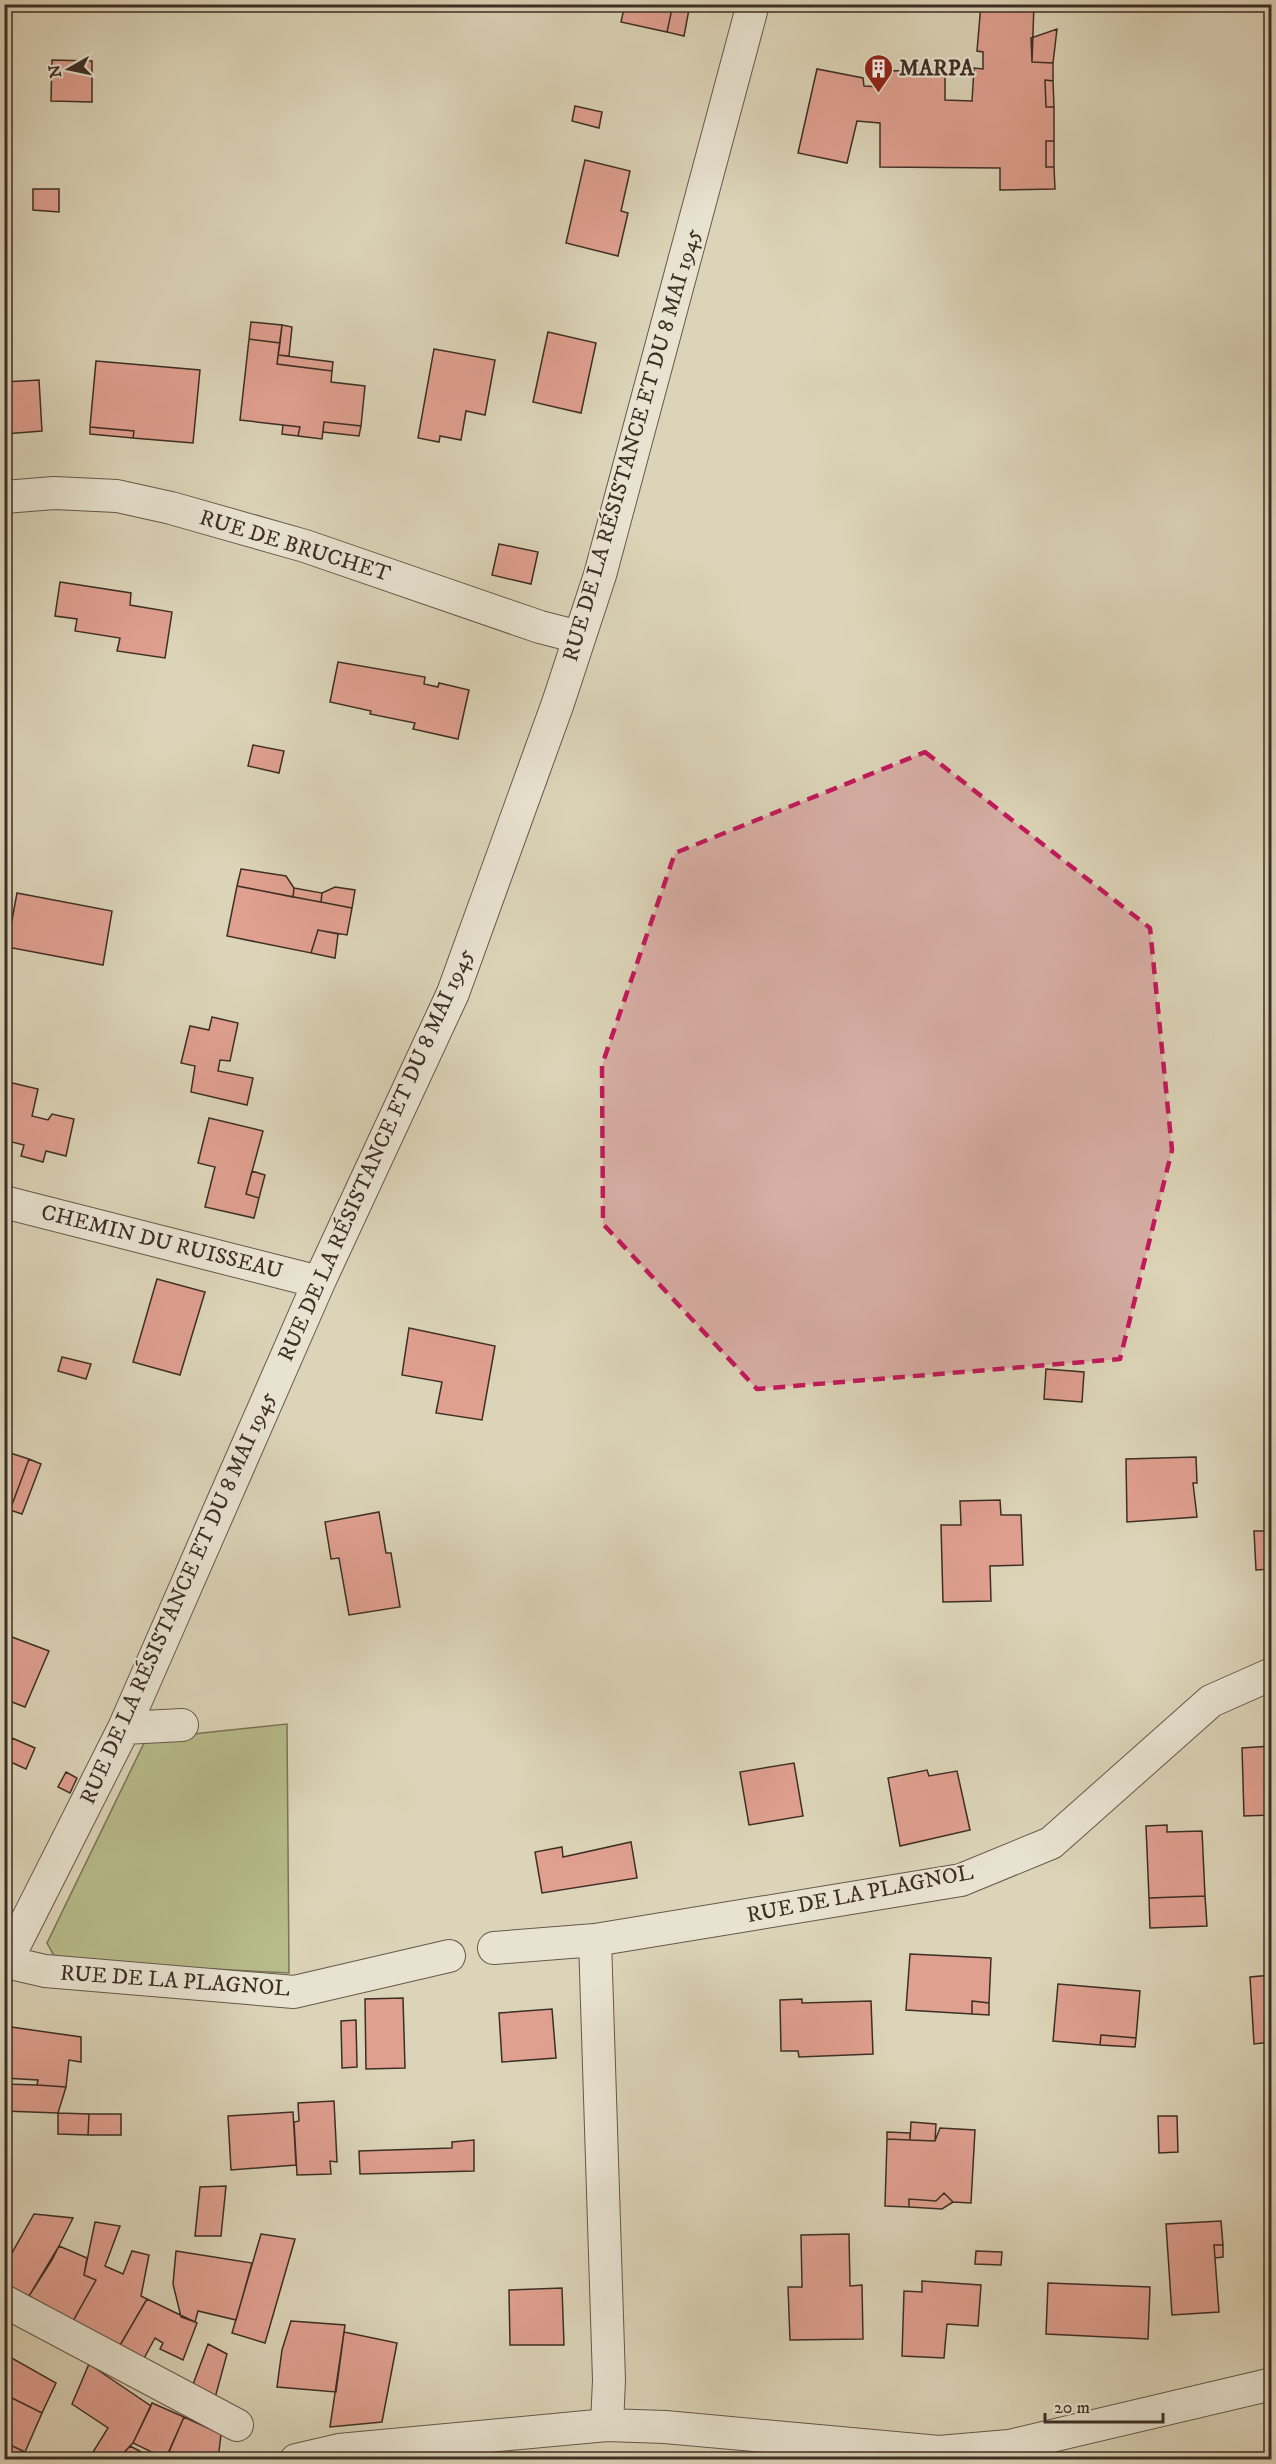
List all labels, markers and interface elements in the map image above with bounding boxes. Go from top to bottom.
north arrow [39,39,99,99]
building icon: MARPA [862,52,894,94]
place label: MARPA [899,55,975,82]
text: N [44,63,66,79]
street label: RUE DE LA RÉSISTANCE ET DU 8 MAI 1945 [557,225,707,665]
street label: RUE DE BRUCHET [196,504,394,588]
street label: RUE DE LA RÉSISTANCE ET DU 8 MAI 1945 [272,944,480,1366]
street label: CHEMIN DU RUISSEAU [38,1199,286,1285]
street label: RUE DE LA RÉSISTANCE ET DU 8 MAI 1945 [74,1387,282,1809]
street label: RUE DE LA PLAGNOL [744,1859,976,1929]
street label: RUE DE LA PLAGNOL [59,1960,291,2003]
scale bar [1045,2386,1164,2424]
text: 20 m [1054,2397,1090,2419]

